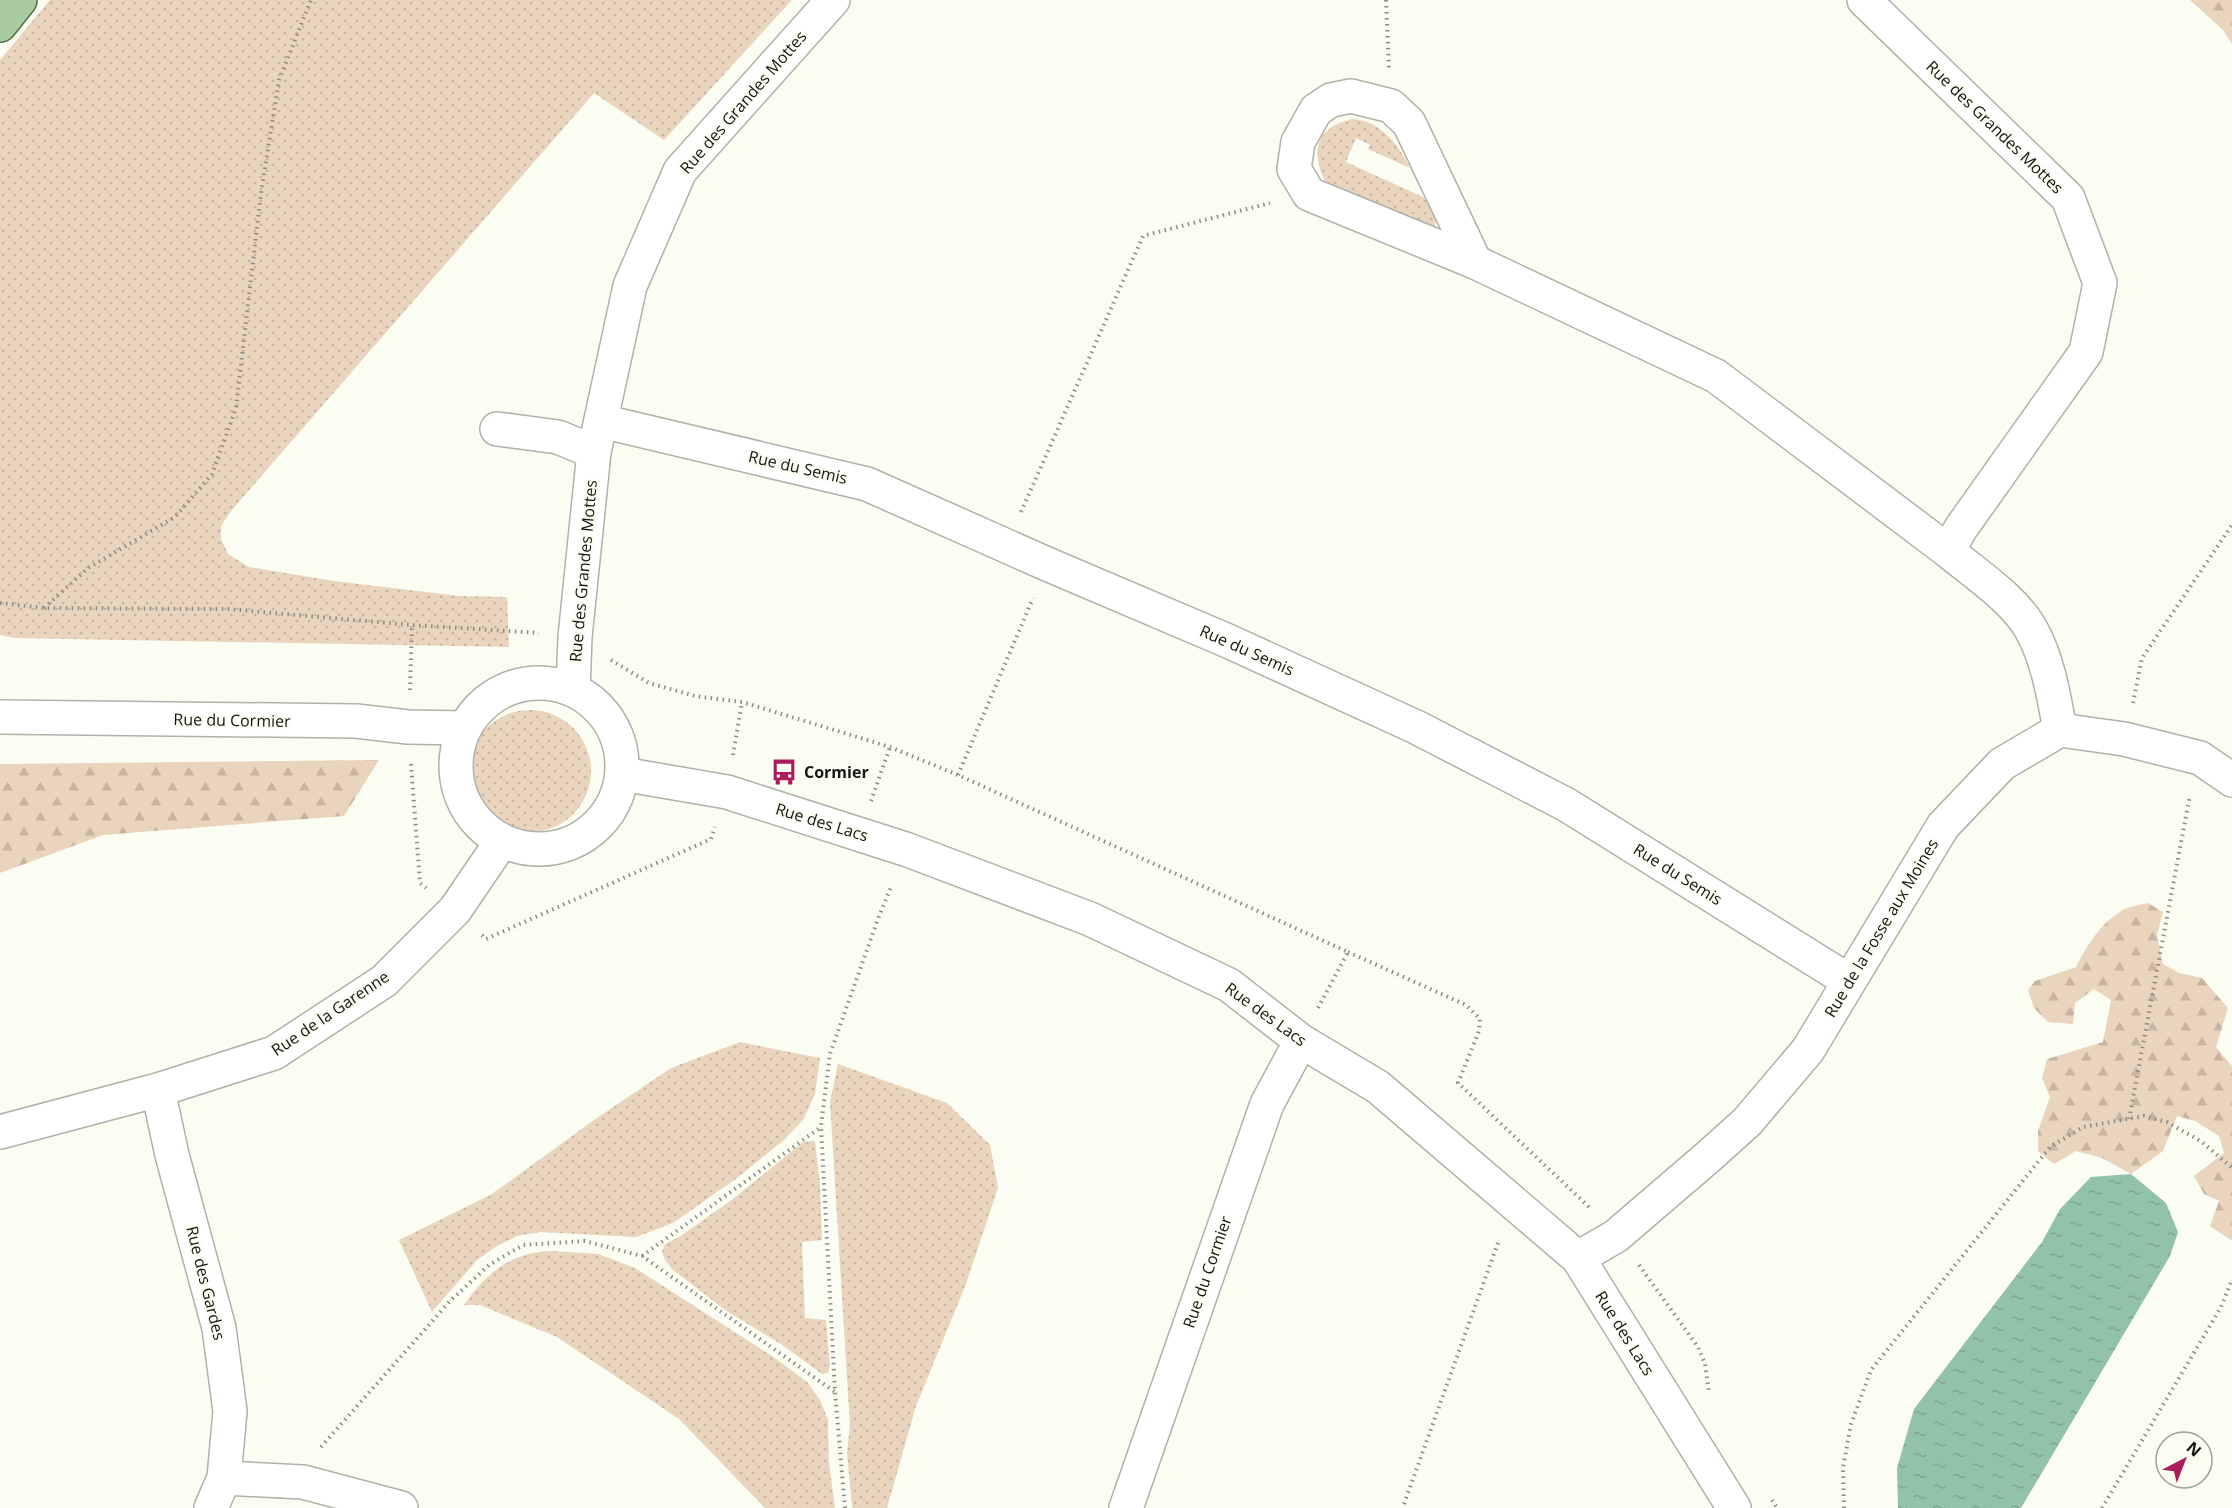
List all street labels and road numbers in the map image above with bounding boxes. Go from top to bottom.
street label: Rue des Grandes Mottes [675,26,811,178]
street label: Rue des Grandes Mottes [1922,56,2068,198]
street label: Rue du Semis [746,445,850,489]
street label: Rue des Grandes Mottes [564,479,602,663]
street label: Rue du Semis [1196,619,1298,681]
street label: Rue du Cormier [173,708,291,732]
street label: Rue des Lacs [773,797,871,847]
street label: Rue de la Fosse aux Moines [1819,835,1943,1021]
street label: Rue du Semis [1629,838,1727,910]
street label: Rue de la Garenne [267,965,393,1061]
street label: Rue des Lacs [1221,977,1311,1051]
street label: Rue du Cormier [1178,1213,1237,1331]
street label: Rue des Gardes [181,1224,231,1342]
street label: Rue des Lacs [1590,1286,1660,1380]

